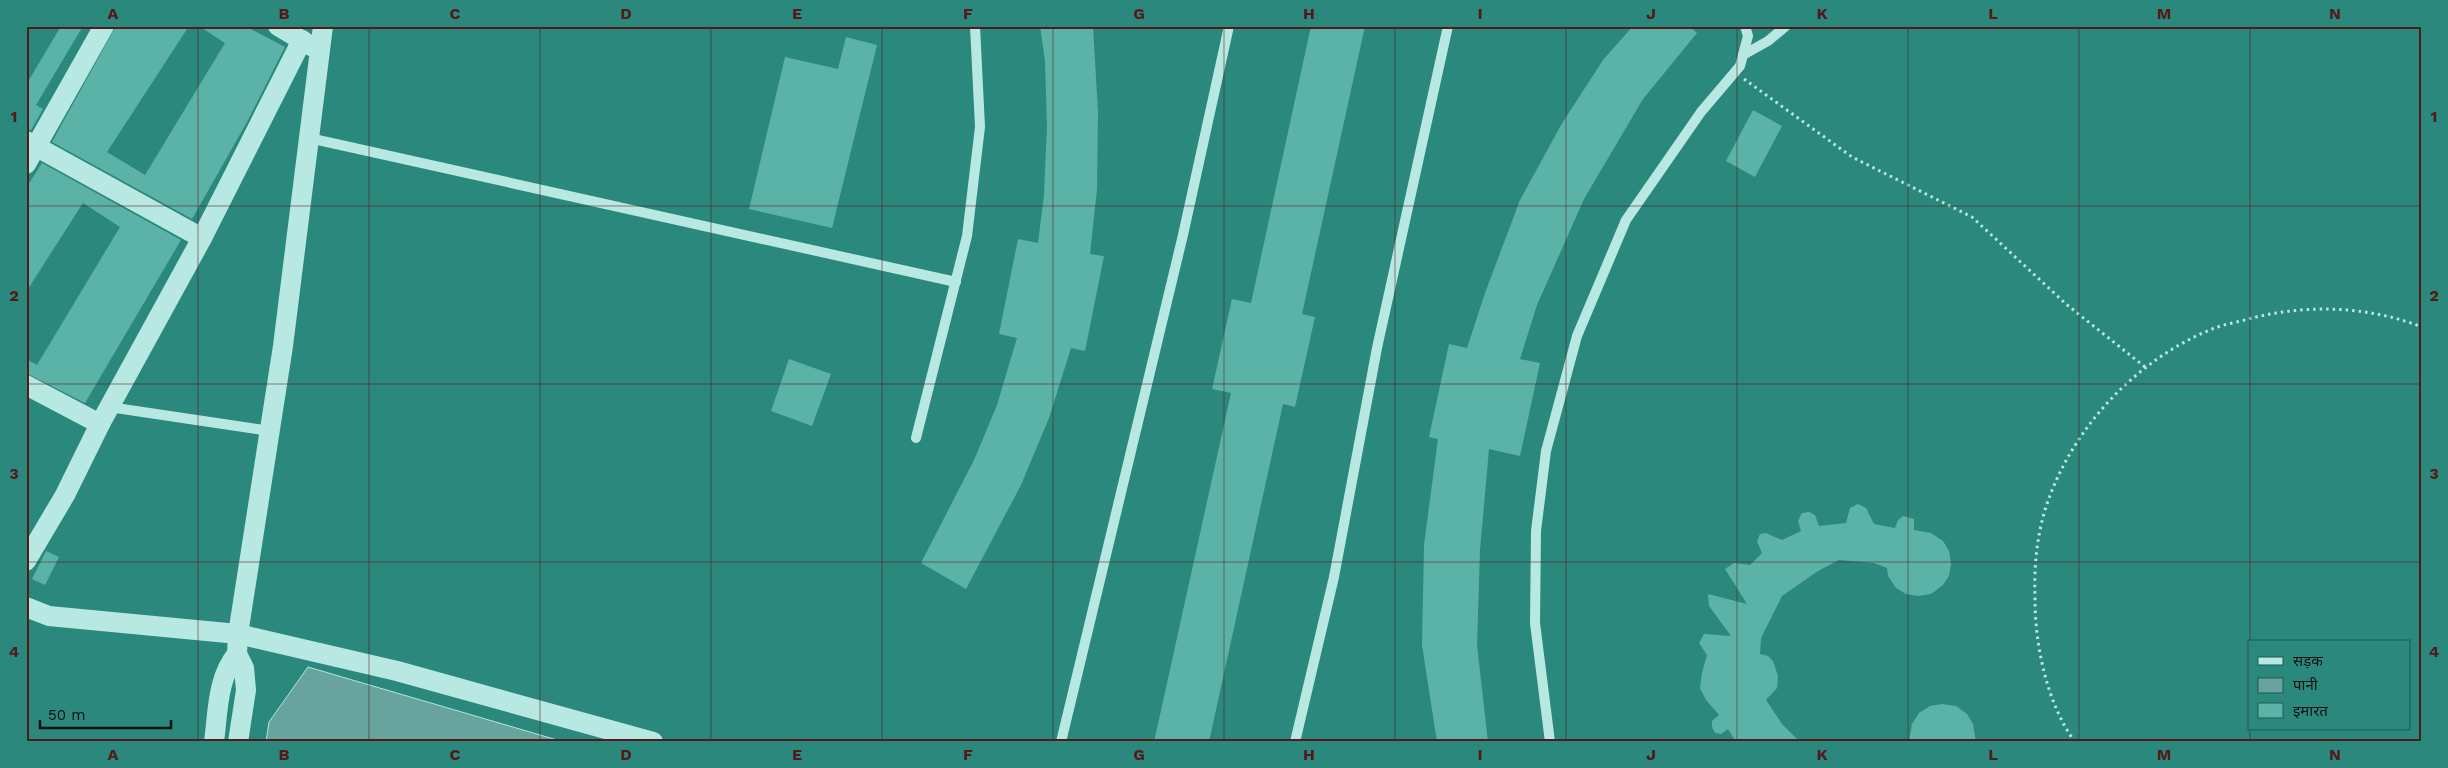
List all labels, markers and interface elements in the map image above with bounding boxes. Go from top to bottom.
text: A [108,4,119,23]
text: B [279,4,290,23]
text: C [450,4,461,23]
text: D [620,4,632,23]
text: E [792,4,802,23]
text: F [963,4,973,23]
text: G [1133,4,1145,23]
text: H [1303,4,1315,23]
text: I [1477,4,1483,23]
text: J [1646,4,1656,23]
text: K [1816,4,1828,23]
text: L [1988,4,1998,23]
text: M [2157,4,2171,23]
text: N [2329,4,2341,23]
text: 1 [11,107,17,126]
text: 1 [2431,107,2437,126]
text: 2 [9,286,19,305]
text: 2 [2429,286,2439,305]
text: 3 [9,464,19,483]
text: 3 [2429,464,2439,483]
legend [2248,640,2410,730]
text: 4 [9,642,19,661]
text: 4 [2429,642,2439,661]
text: सड़क [2293,652,2323,670]
text: पानी [2293,676,2319,694]
scale bar [40,698,171,730]
text: इमारत [2293,702,2328,720]
text: 50 m [48,706,85,724]
text: A [108,745,119,764]
text: B [279,745,290,764]
text: C [450,745,461,764]
text: D [620,745,632,764]
text: E [792,745,802,764]
text: F [963,745,973,764]
text: G [1133,745,1145,764]
text: H [1303,745,1315,764]
text: I [1477,745,1483,764]
text: J [1646,745,1656,764]
text: K [1816,745,1828,764]
text: L [1988,745,1998,764]
text: M [2157,745,2171,764]
text: N [2329,745,2341,764]

